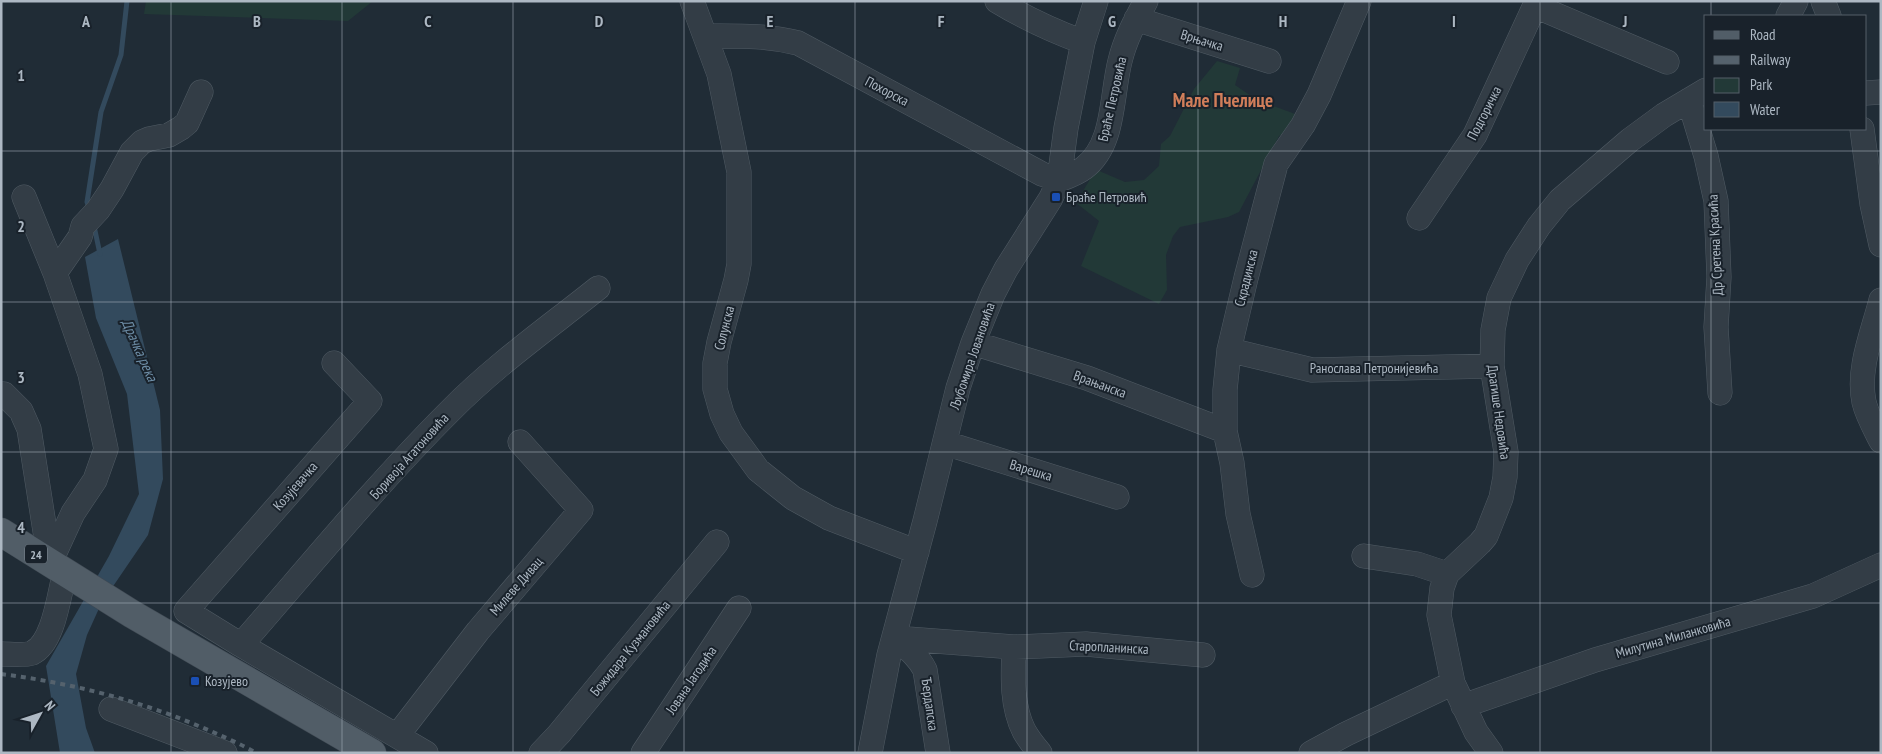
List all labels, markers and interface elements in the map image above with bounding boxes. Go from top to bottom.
text: A [81,11,91,31]
text: B [253,11,261,31]
text: C [424,11,432,31]
text: D [595,11,604,31]
text: E [767,11,774,31]
text: F [938,11,945,31]
text: G [1108,11,1116,31]
text: H [1279,11,1287,31]
text: I [1452,11,1456,31]
text: J [1622,11,1627,31]
legend [1704,15,1867,130]
street label: Врњачка [1179,25,1225,55]
text: Road [1750,25,1776,44]
text: Railway [1750,50,1791,69]
street label: Браће Петровића [1094,55,1130,143]
text: 1 [17,65,25,85]
street label: Похорска [862,72,912,110]
text: Park [1750,75,1772,94]
street label: Подгоричка [1463,83,1505,143]
district label: Мале Пчелице [1173,88,1273,112]
text: Water [1750,100,1781,119]
place label: Браће Петровић [1066,188,1147,206]
marker: Браће Петровић [1050,191,1062,203]
street label: Др Сретена Красића [1703,194,1727,296]
text: 2 [17,216,25,236]
street label: Скрадинска [1230,248,1262,308]
street label: Љубомира Јовановића [945,300,999,413]
street label: Солунска [710,304,738,352]
water label: Драчка река [117,315,163,385]
street label: Ранослава Петронијевића [1310,359,1438,377]
street label: Драгише Недовића [1483,363,1515,461]
street label: Врањанска [1071,366,1129,402]
text: 3 [17,367,25,387]
street label: Боривоја Агатоновића [366,409,452,503]
street label: Варешка [1008,455,1054,485]
street label: Козујевачка [269,458,321,514]
text: 4 [17,517,25,537]
road number: 24 [25,544,47,564]
street label: Милеве Дивац [486,553,546,619]
street label: Божидара Кузмановића [586,597,674,699]
street label: Милутина Миланковића [1613,612,1733,662]
street label: Старопланинска [1069,636,1149,658]
street label: Јована Јагодића [661,642,720,718]
place label: Козујево [205,672,248,690]
marker: Козујево [189,675,201,687]
street label: Ђердапска [917,676,943,732]
north arrow [15,689,65,739]
text: N [41,697,59,714]

